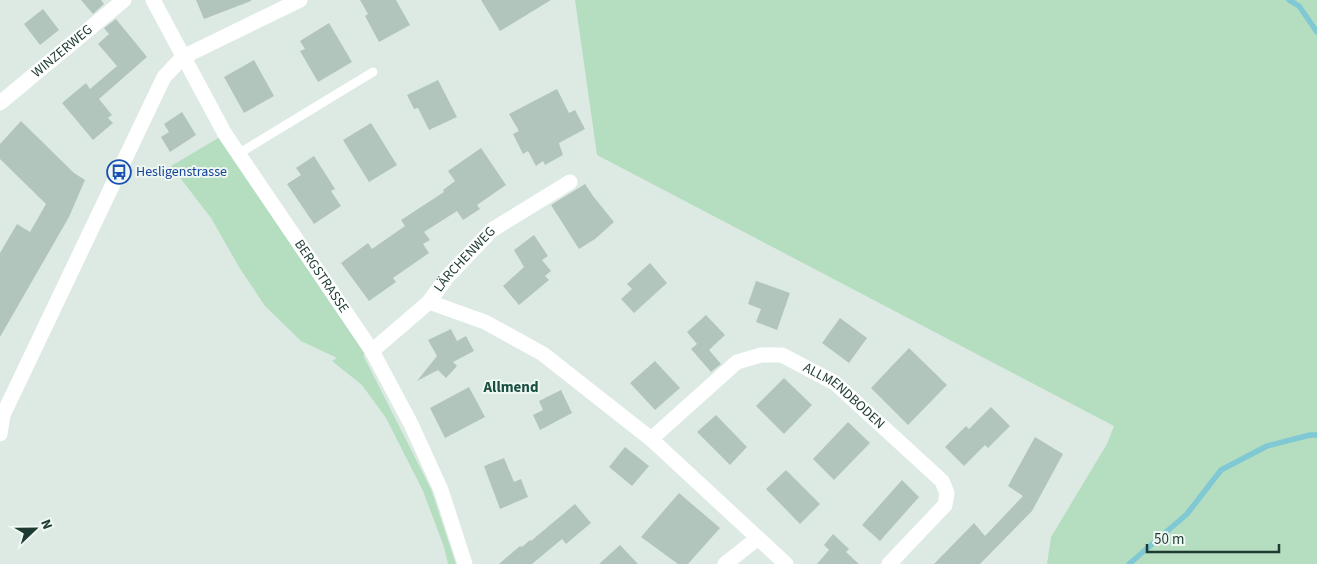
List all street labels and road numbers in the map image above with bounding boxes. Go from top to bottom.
street label: WINZERWEG [28,20,97,83]
street label: LÄRCHENWEG [429,222,500,296]
street label: BERGSTRASSE [289,236,353,317]
street label: ALLMENDBODEN [799,358,889,434]

